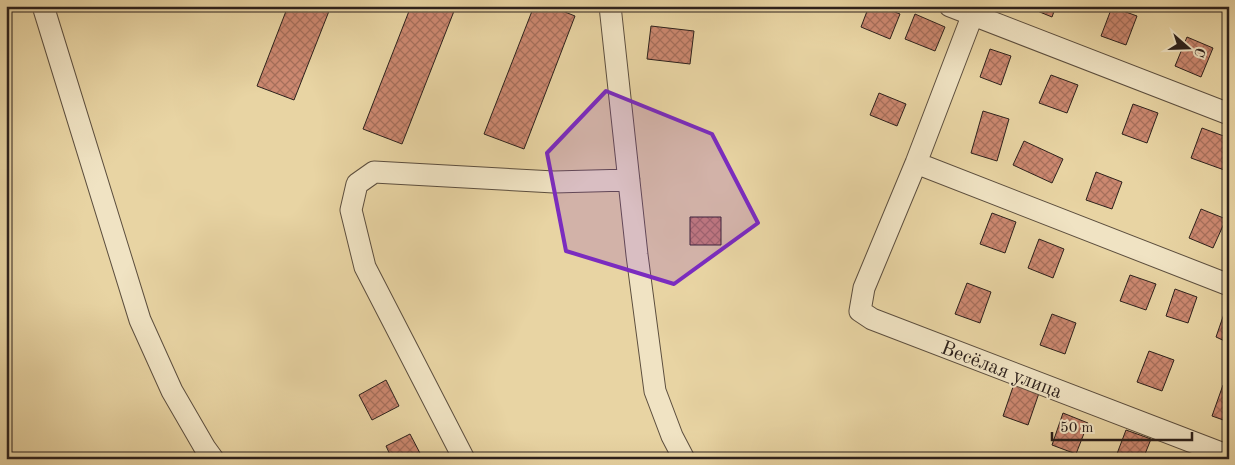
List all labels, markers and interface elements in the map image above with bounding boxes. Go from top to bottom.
north arrow [1162,22,1212,72]
text: С [1191,45,1207,59]
street label: Весёлая улица [938,339,1065,403]
scale bar [1052,410,1192,442]
text: 50 m [1060,421,1094,436]

